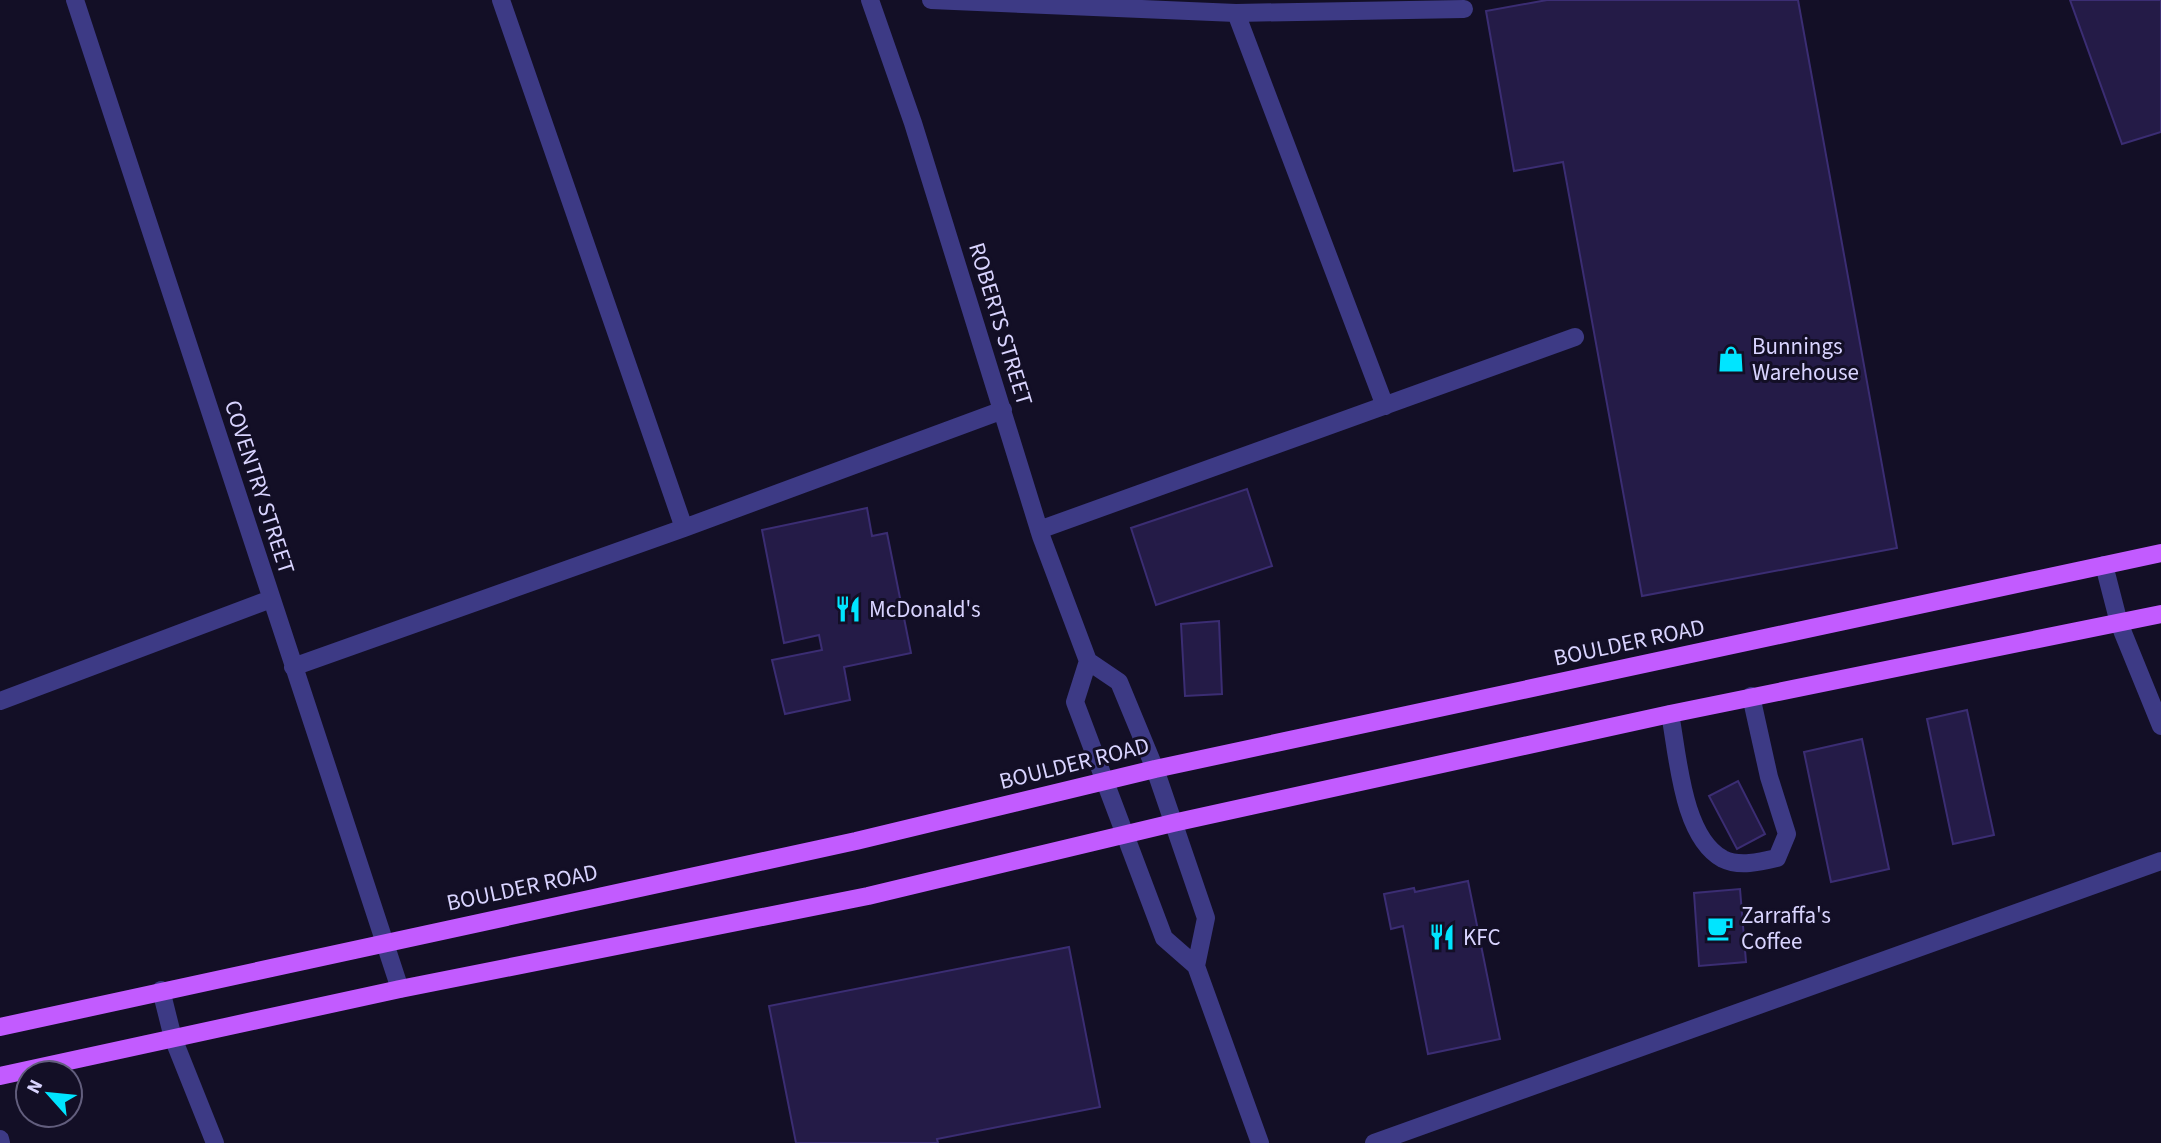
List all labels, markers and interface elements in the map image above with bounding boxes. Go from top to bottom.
street label: ROBERTS STREET [960,239,1041,410]
place label: Bunnings Warehouse [1752,330,1859,389]
shop icon: Bunnings Warehouse [1716,344,1746,374]
street label: COVENTRY STREET [216,396,303,578]
place label: McDonald's [869,593,981,626]
restaurant icon: McDonald's [833,594,863,624]
street label: BOULDER ROAD [1551,610,1708,675]
street label: BOULDER ROAD [996,729,1153,798]
street label: BOULDER ROAD [444,855,601,920]
place label: Zarraffa's Coffee [1741,899,1831,958]
cafe icon: Zarraffa's Coffee [1705,913,1735,943]
place label: KFC [1463,921,1501,954]
restaurant icon: KFC [1427,922,1457,952]
north arrow [14,1059,84,1129]
text: N [20,1075,50,1099]

